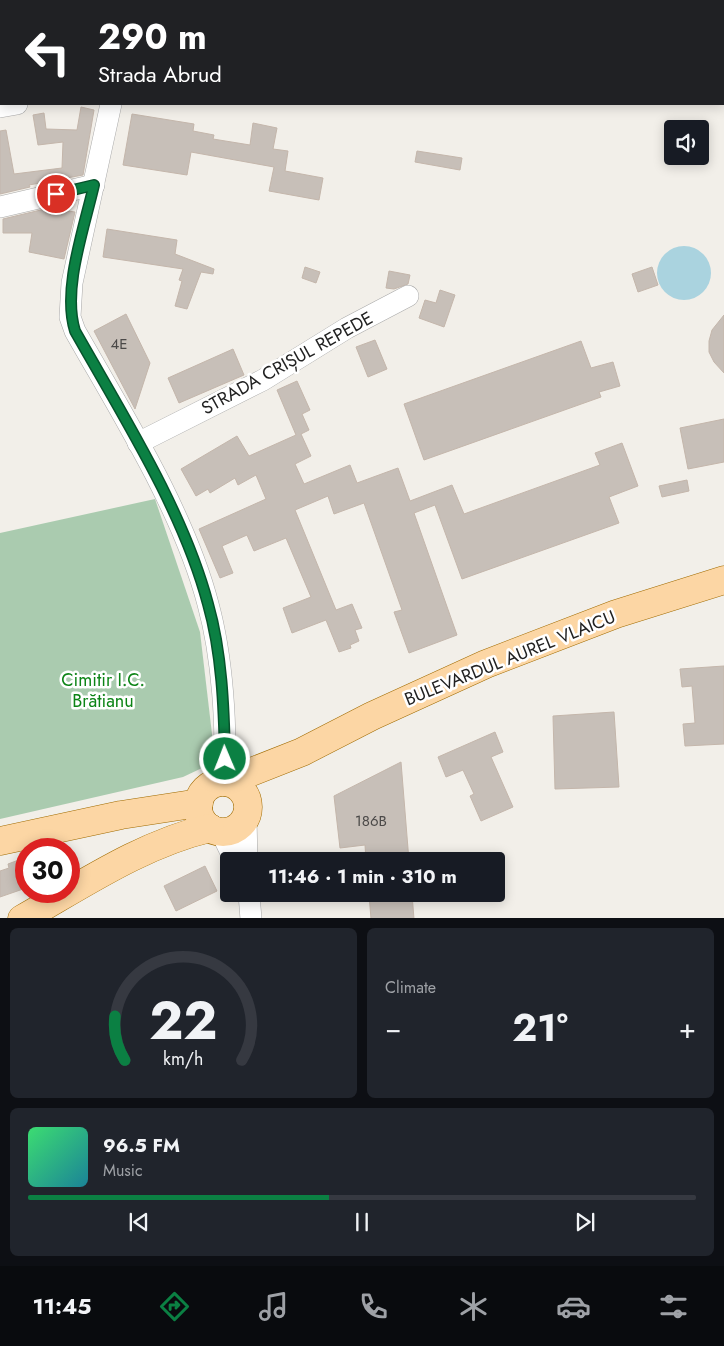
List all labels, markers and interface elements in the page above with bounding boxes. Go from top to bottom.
text: 290 m [98,12,207,62]
icon: left [15,20,80,85]
text: Strada Abrud [98,58,222,90]
map controls [664,120,709,165]
button: sound [664,120,709,165]
pin [35,173,77,215]
icon: arrive [42,180,70,208]
street label: STRADA CRIȘUL REPEDE [197,305,377,421]
house number: 4E [111,333,128,355]
street label: BULEVARDUL AUREL VLAICU [401,604,619,712]
park label: Cimitir I.C. Brătianu [61,667,145,714]
position arrow [198,732,250,784]
house number: 186B [355,810,387,832]
speed limit sign: 30 [15,838,80,903]
text: 11:46 · 1 min · 310 m [268,863,457,890]
text: Climate [385,976,436,999]
text: 22 [149,983,218,1059]
text: 21° [512,1000,568,1055]
text: − [385,1008,402,1049]
text: + [679,1008,696,1049]
text: km/h [163,1046,204,1072]
text: 96.5 FM [103,1132,180,1159]
text: Music [103,1159,143,1182]
icon: previous [125,1208,153,1236]
icon: pause [348,1208,376,1236]
icon: next [571,1208,599,1236]
icon: directions [157,1289,192,1324]
icon: music [256,1289,291,1324]
icon: phone [356,1289,391,1324]
icon: climate [456,1289,491,1324]
icon: car [556,1289,591,1324]
icon: filters [656,1289,691,1324]
text: 11:45 [32,1290,92,1322]

